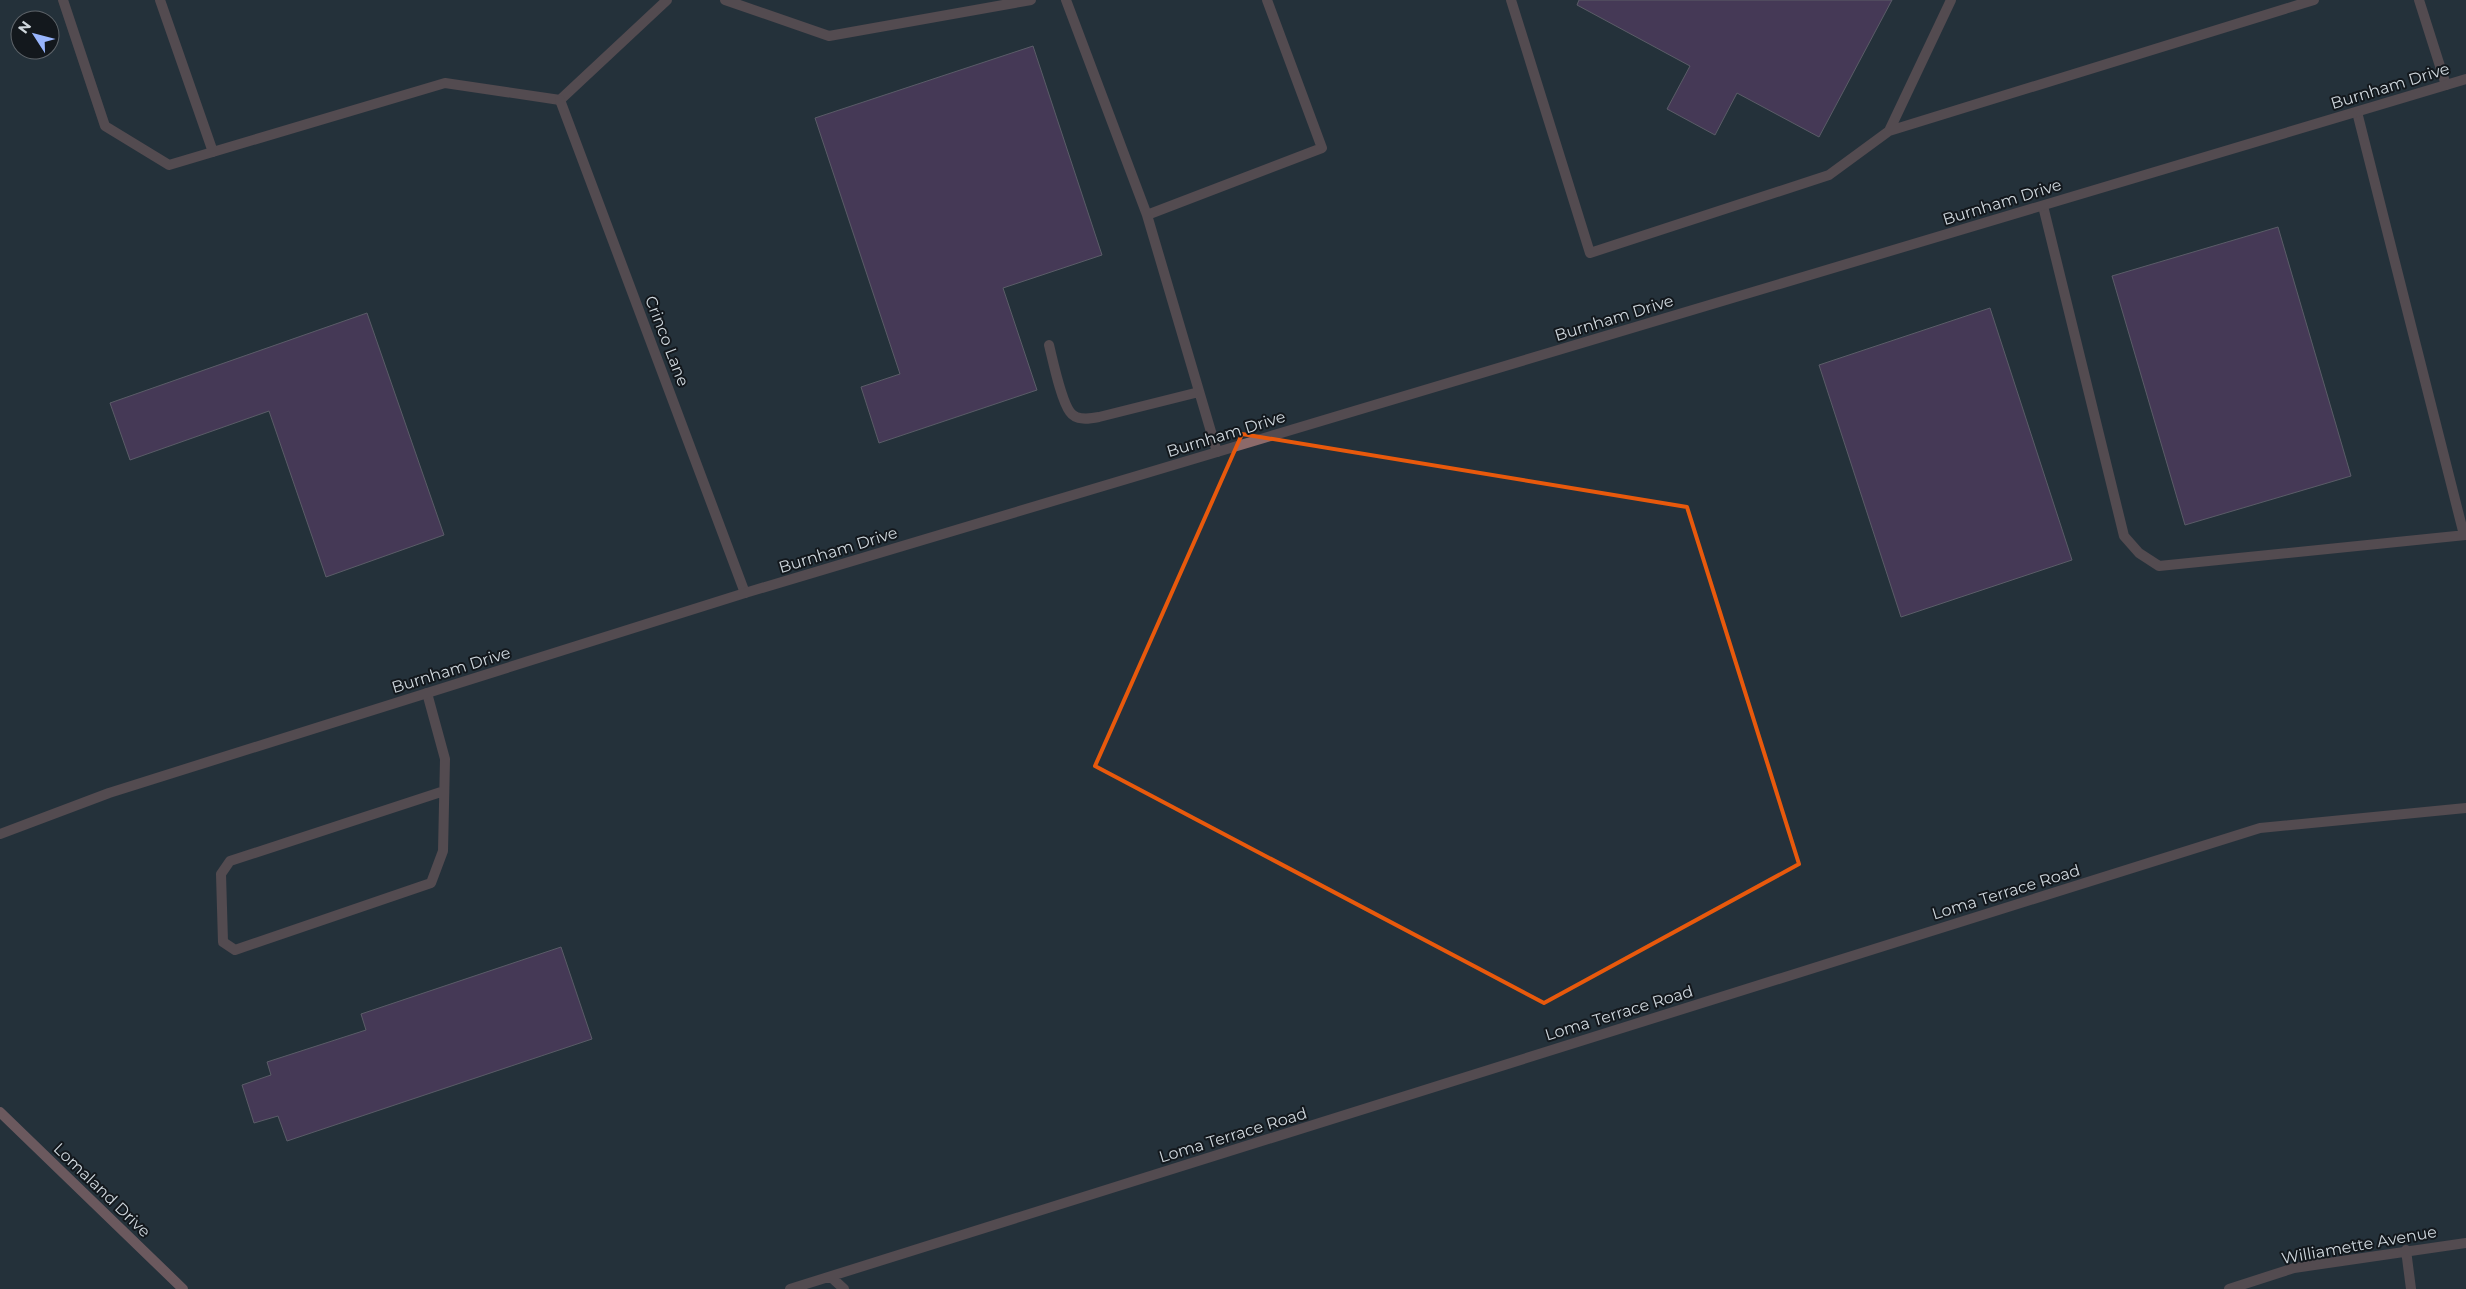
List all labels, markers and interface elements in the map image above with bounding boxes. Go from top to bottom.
north arrow [10,10,60,60]
text: N [14,17,35,37]
street label: Burnham Drive [2328,59,2452,113]
street label: Burnham Drive [1940,175,2064,229]
street label: Burnham Drive [1552,291,1676,345]
street label: Crinco Lane [641,293,693,389]
street label: Burnham Drive [1164,407,1288,461]
street label: Burnham Drive [776,523,900,577]
street label: Burnham Drive [389,643,513,697]
street label: Loma Terrace Road [1930,860,2082,924]
street label: Loma Terrace Road [1543,981,1695,1045]
street label: Loma Terrace Road [1157,1103,1309,1167]
street label: Lomaland Drive [50,1139,154,1241]
street label: Williamette Avenue [2280,1222,2438,1268]

